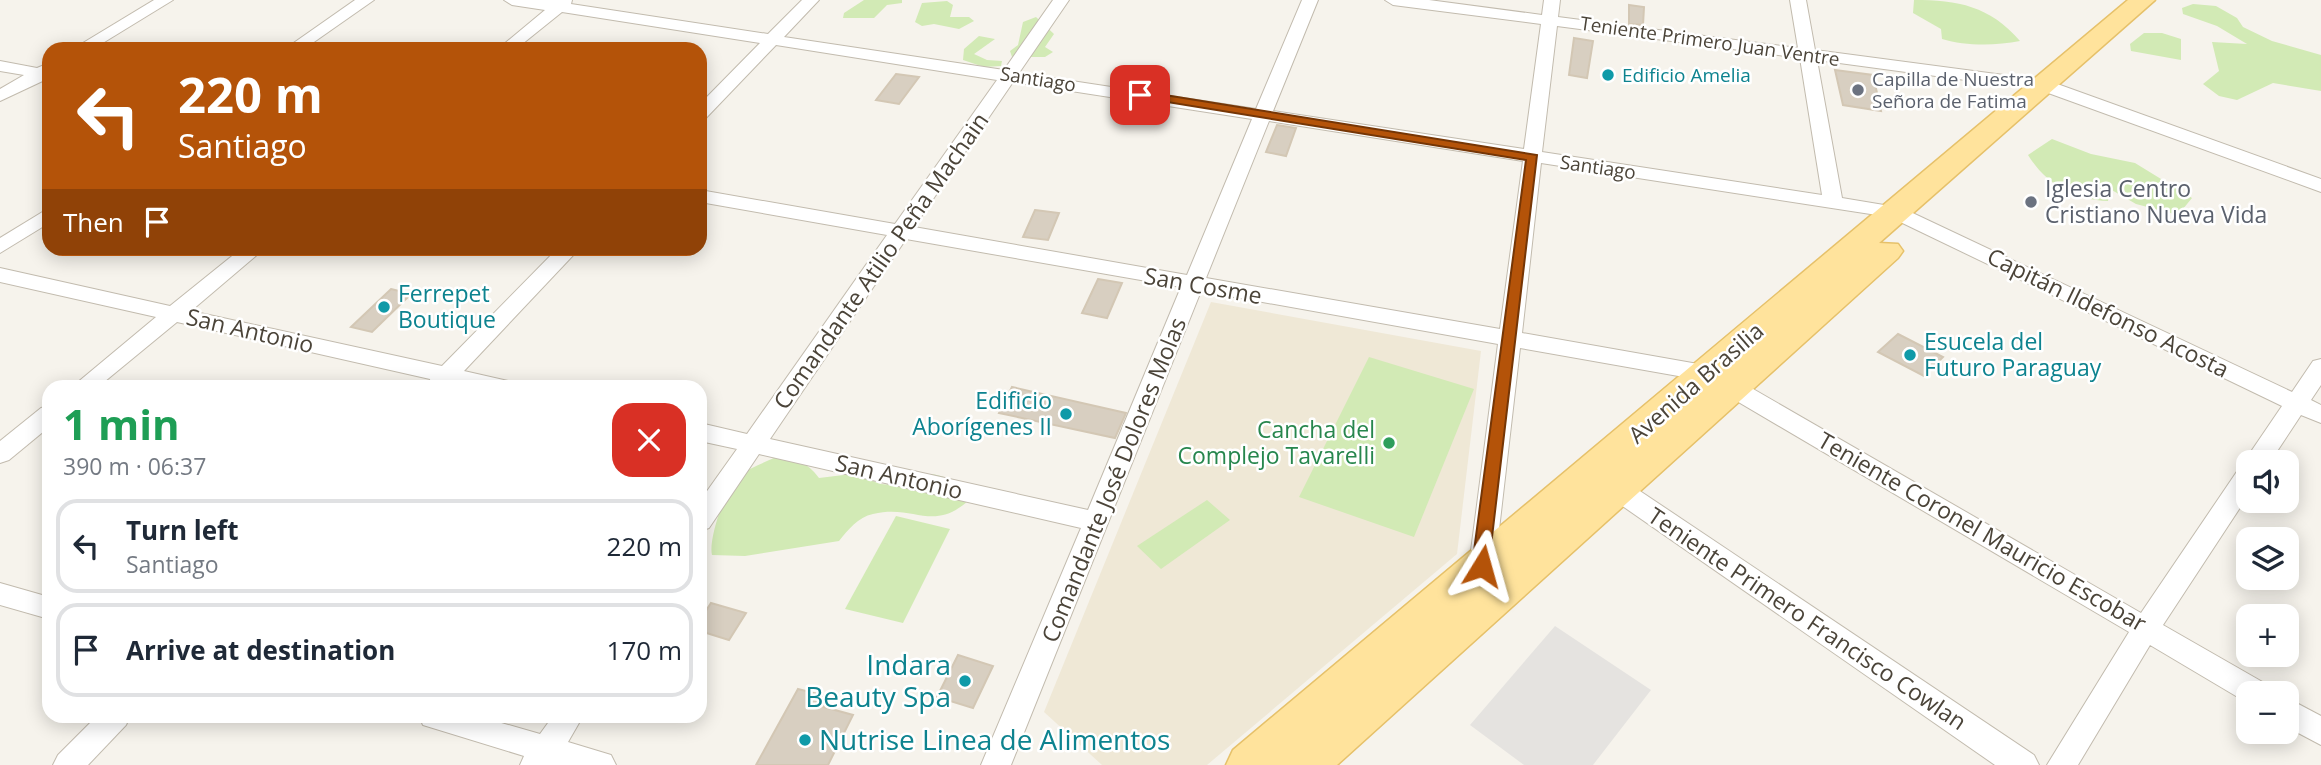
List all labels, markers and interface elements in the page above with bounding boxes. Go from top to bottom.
street label: Teniente Primero Juan Ventre [1579,10,1841,72]
street label: Santiago [998,60,1078,98]
text: 220 m [178,61,323,127]
place label: Edificio Amelia [1622,62,1751,88]
pin [1110,65,1170,125]
place label: Capilla de Nuestra Señora de Fatima [1872,66,2034,114]
marker: Edificio Amelia [1600,67,1616,83]
icon: left [63,70,154,161]
icon: arrive [1121,76,1159,114]
marker: Capilla de Nuestra Señora de Fatima [1850,82,1866,98]
street label: Comandante Atilio Peña Machain [765,106,995,415]
text: Santiago [178,124,307,167]
street label: Santiago [1558,149,1638,185]
place label: Iglesia Centro Cristiano Nueva Vida [2045,172,2267,230]
marker: Iglesia Centro Cristiano Nueva Vida [2023,194,2039,210]
icon: arrive [138,203,176,241]
text: Then [63,204,124,240]
street label: Capitán Ildefonso Acosta [1982,240,2235,385]
street label: San Cosme [1142,259,1265,311]
place label: Ferrepet Boutique [398,277,496,335]
marker: Ferrepet Boutique [376,299,392,315]
street label: San Antonio [183,300,317,360]
street label: Comandante José Dolores Molas [1033,312,1193,647]
street label: Avenida Brasilia [1621,314,1770,450]
place label: Esucela del Futuro Paraguay [1924,325,2102,383]
marker: Esucela del Futuro Paraguay [1902,347,1918,363]
place label: Edificio Aborígenes II [912,384,1052,442]
text: 1 min [63,395,180,452]
button: close [612,403,686,477]
marker: Edificio Aborígenes II [1058,406,1074,422]
place label: Cancha del Complejo Tavarelli [1178,413,1375,471]
street label: Teniente Coronel Mauricio Escobar [1812,424,2153,639]
marker: Cancha del Complejo Tavarelli [1381,435,1397,451]
street label: San Antonio [832,446,966,506]
text: 390 m · 06:37 [63,450,206,482]
map controls [2236,450,2299,744]
button: sound [2236,450,2299,513]
street label: Teniente Primero Francisco Cowlan [1642,499,1973,737]
text: Turn left [126,512,238,548]
icon: left [67,527,105,565]
button: layers [2236,527,2299,590]
text: 220 m [607,528,682,564]
position arrow [1445,529,1519,603]
text: Santiago [126,548,219,580]
button: + [2236,604,2299,667]
icon: arrive [67,631,105,669]
text: Arrive at destination [126,632,395,668]
text: 170 m [607,632,682,668]
place label: Indara Beauty Spa [805,645,951,715]
marker: Indara Beauty Spa [957,673,973,689]
button: − [2236,681,2299,744]
place label: Nutrise Linea de Alimentos [819,720,1170,758]
marker: Nutrise Linea de Alimentos [797,732,813,748]

